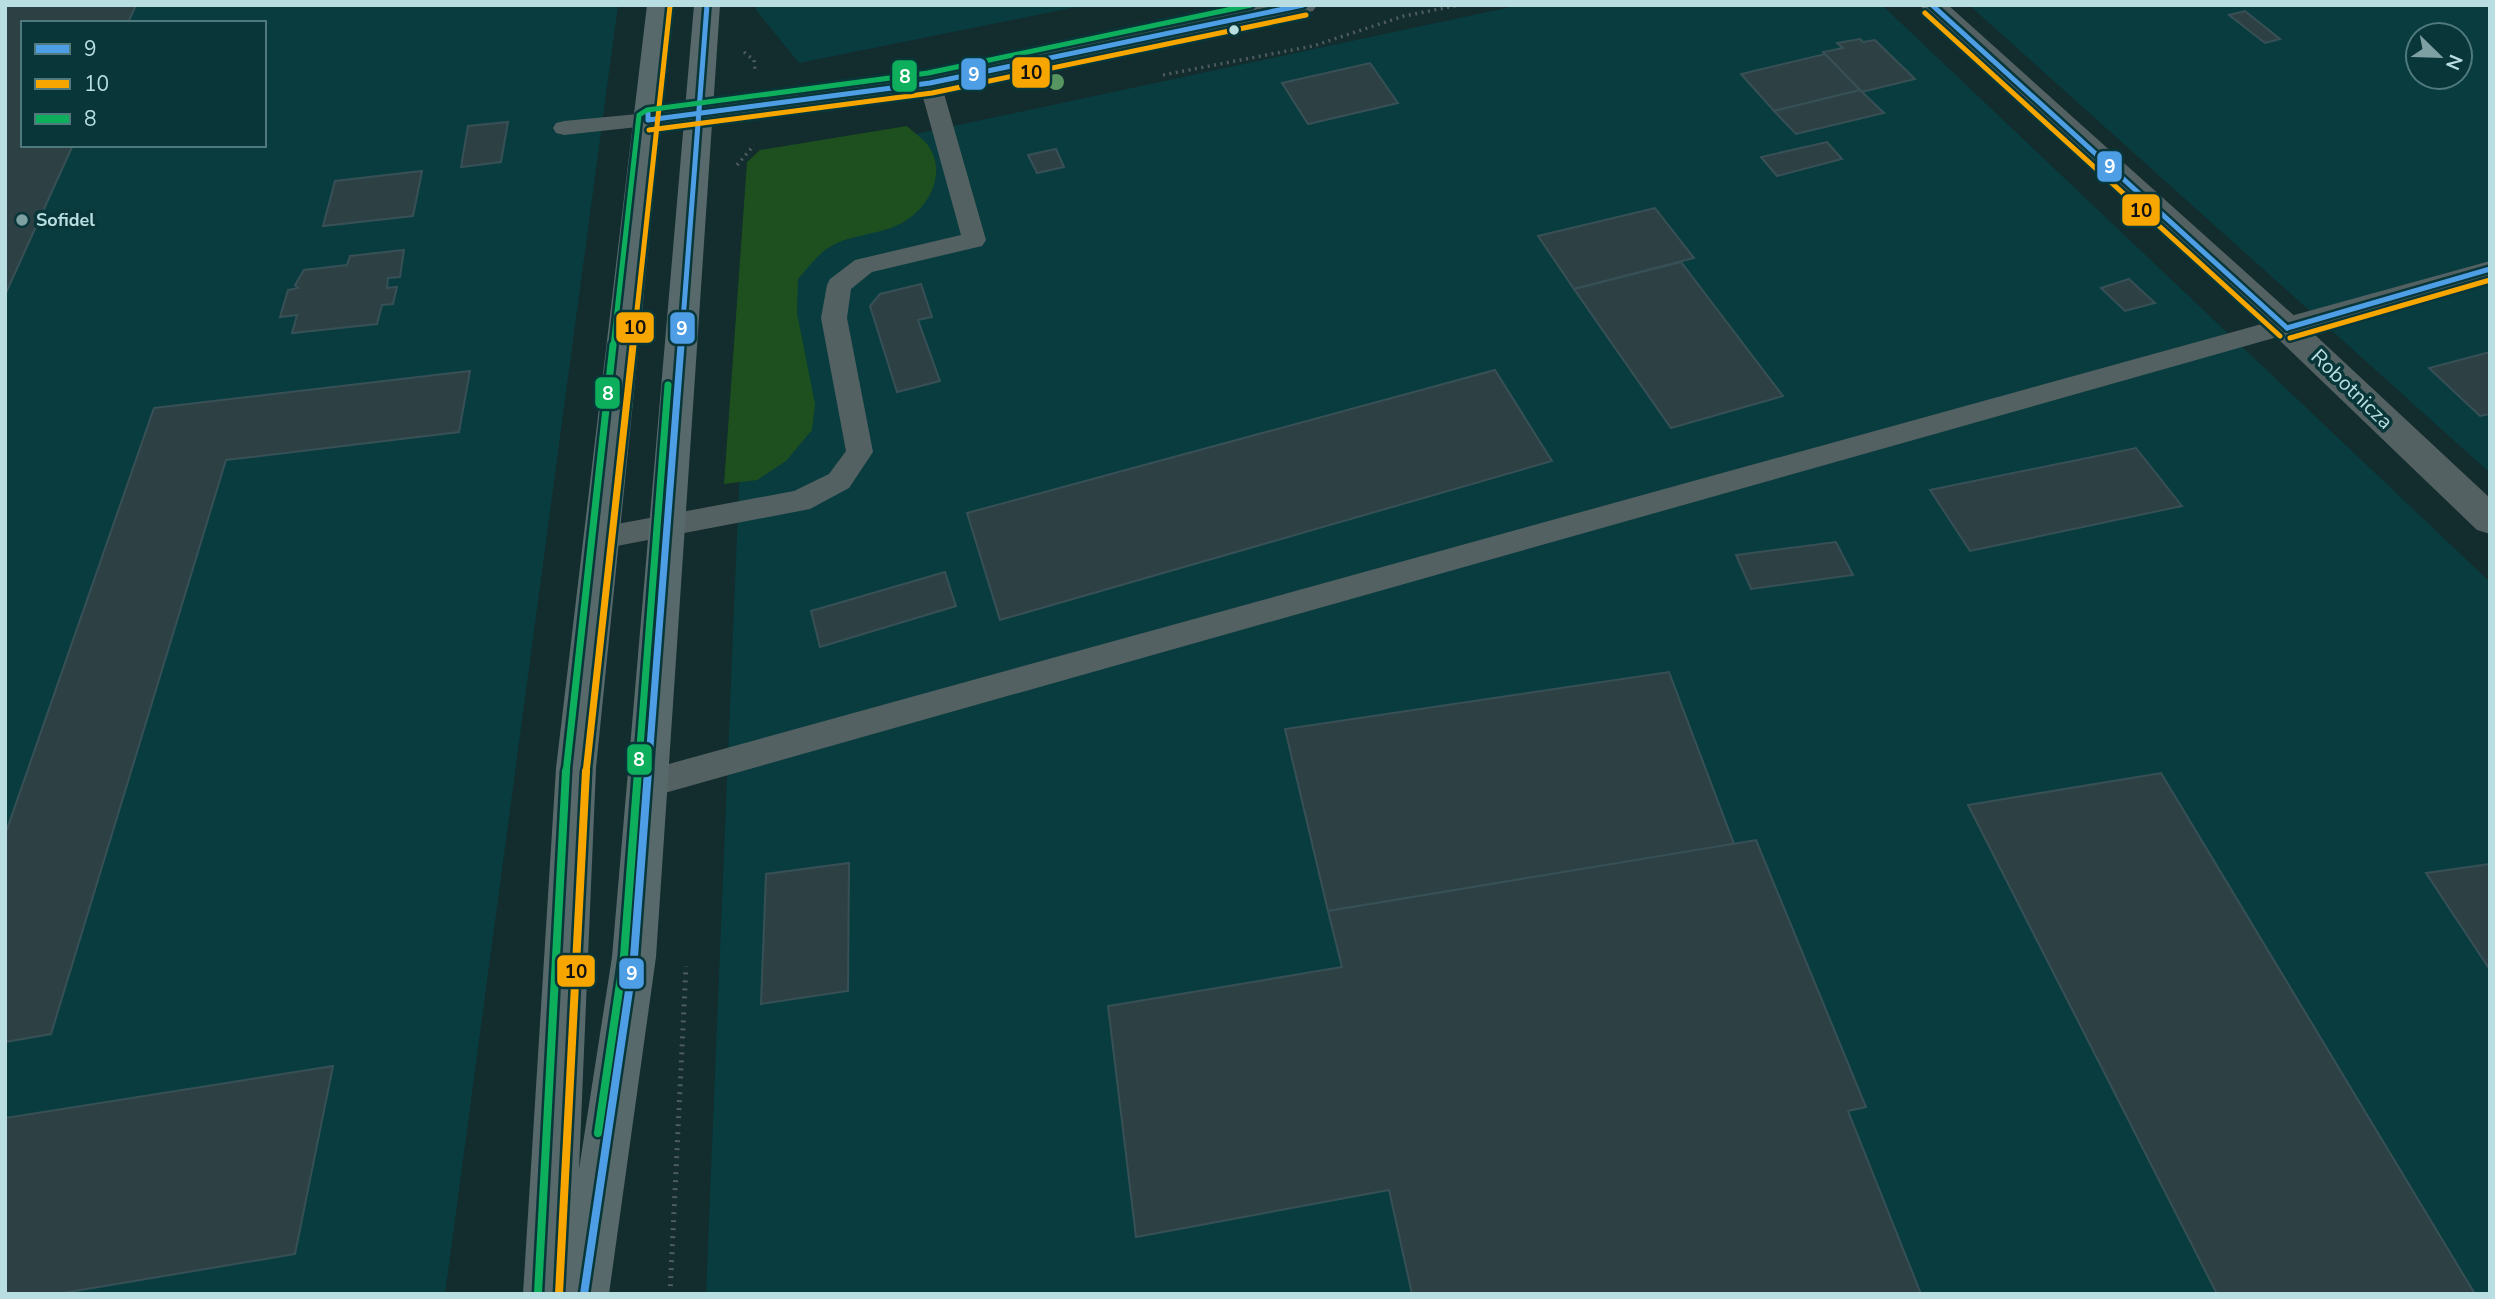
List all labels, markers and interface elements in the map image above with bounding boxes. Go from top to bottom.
legend [21,21,266,147]
north arrow [2404,21,2474,91]
unlabelled marker [1227,23,1241,37]
text: 9 [84,35,97,63]
text: N [2439,51,2468,74]
line badge: 10 [1011,56,1051,89]
line badge: 9 [960,57,987,91]
line badge: 8 [891,59,918,93]
text: 10 [1020,60,1042,86]
text: 9 [968,62,980,88]
text: 8 [899,64,911,90]
text: 10 [84,70,109,98]
text: 8 [84,105,97,133]
line badge: 9 [2096,150,2123,183]
text: 9 [2104,154,2116,180]
line badge: 10 [2121,193,2161,227]
text: 10 [2130,198,2152,224]
place label: Sofidel [36,208,95,232]
marker: Sofidel [14,212,30,228]
line badge: 10 [615,311,655,344]
line badge: 9 [669,311,696,345]
text: 10 [624,315,646,341]
text: 9 [676,316,688,342]
street label: Robotnicza [2305,343,2399,435]
line badge: 8 [594,376,621,410]
text: 8 [602,381,614,407]
line badge: 8 [626,743,653,776]
text: 8 [633,747,645,773]
line badge: 10 [556,954,596,988]
line badge: 9 [618,957,645,990]
text: 10 [565,959,587,985]
text: 9 [626,961,638,987]

